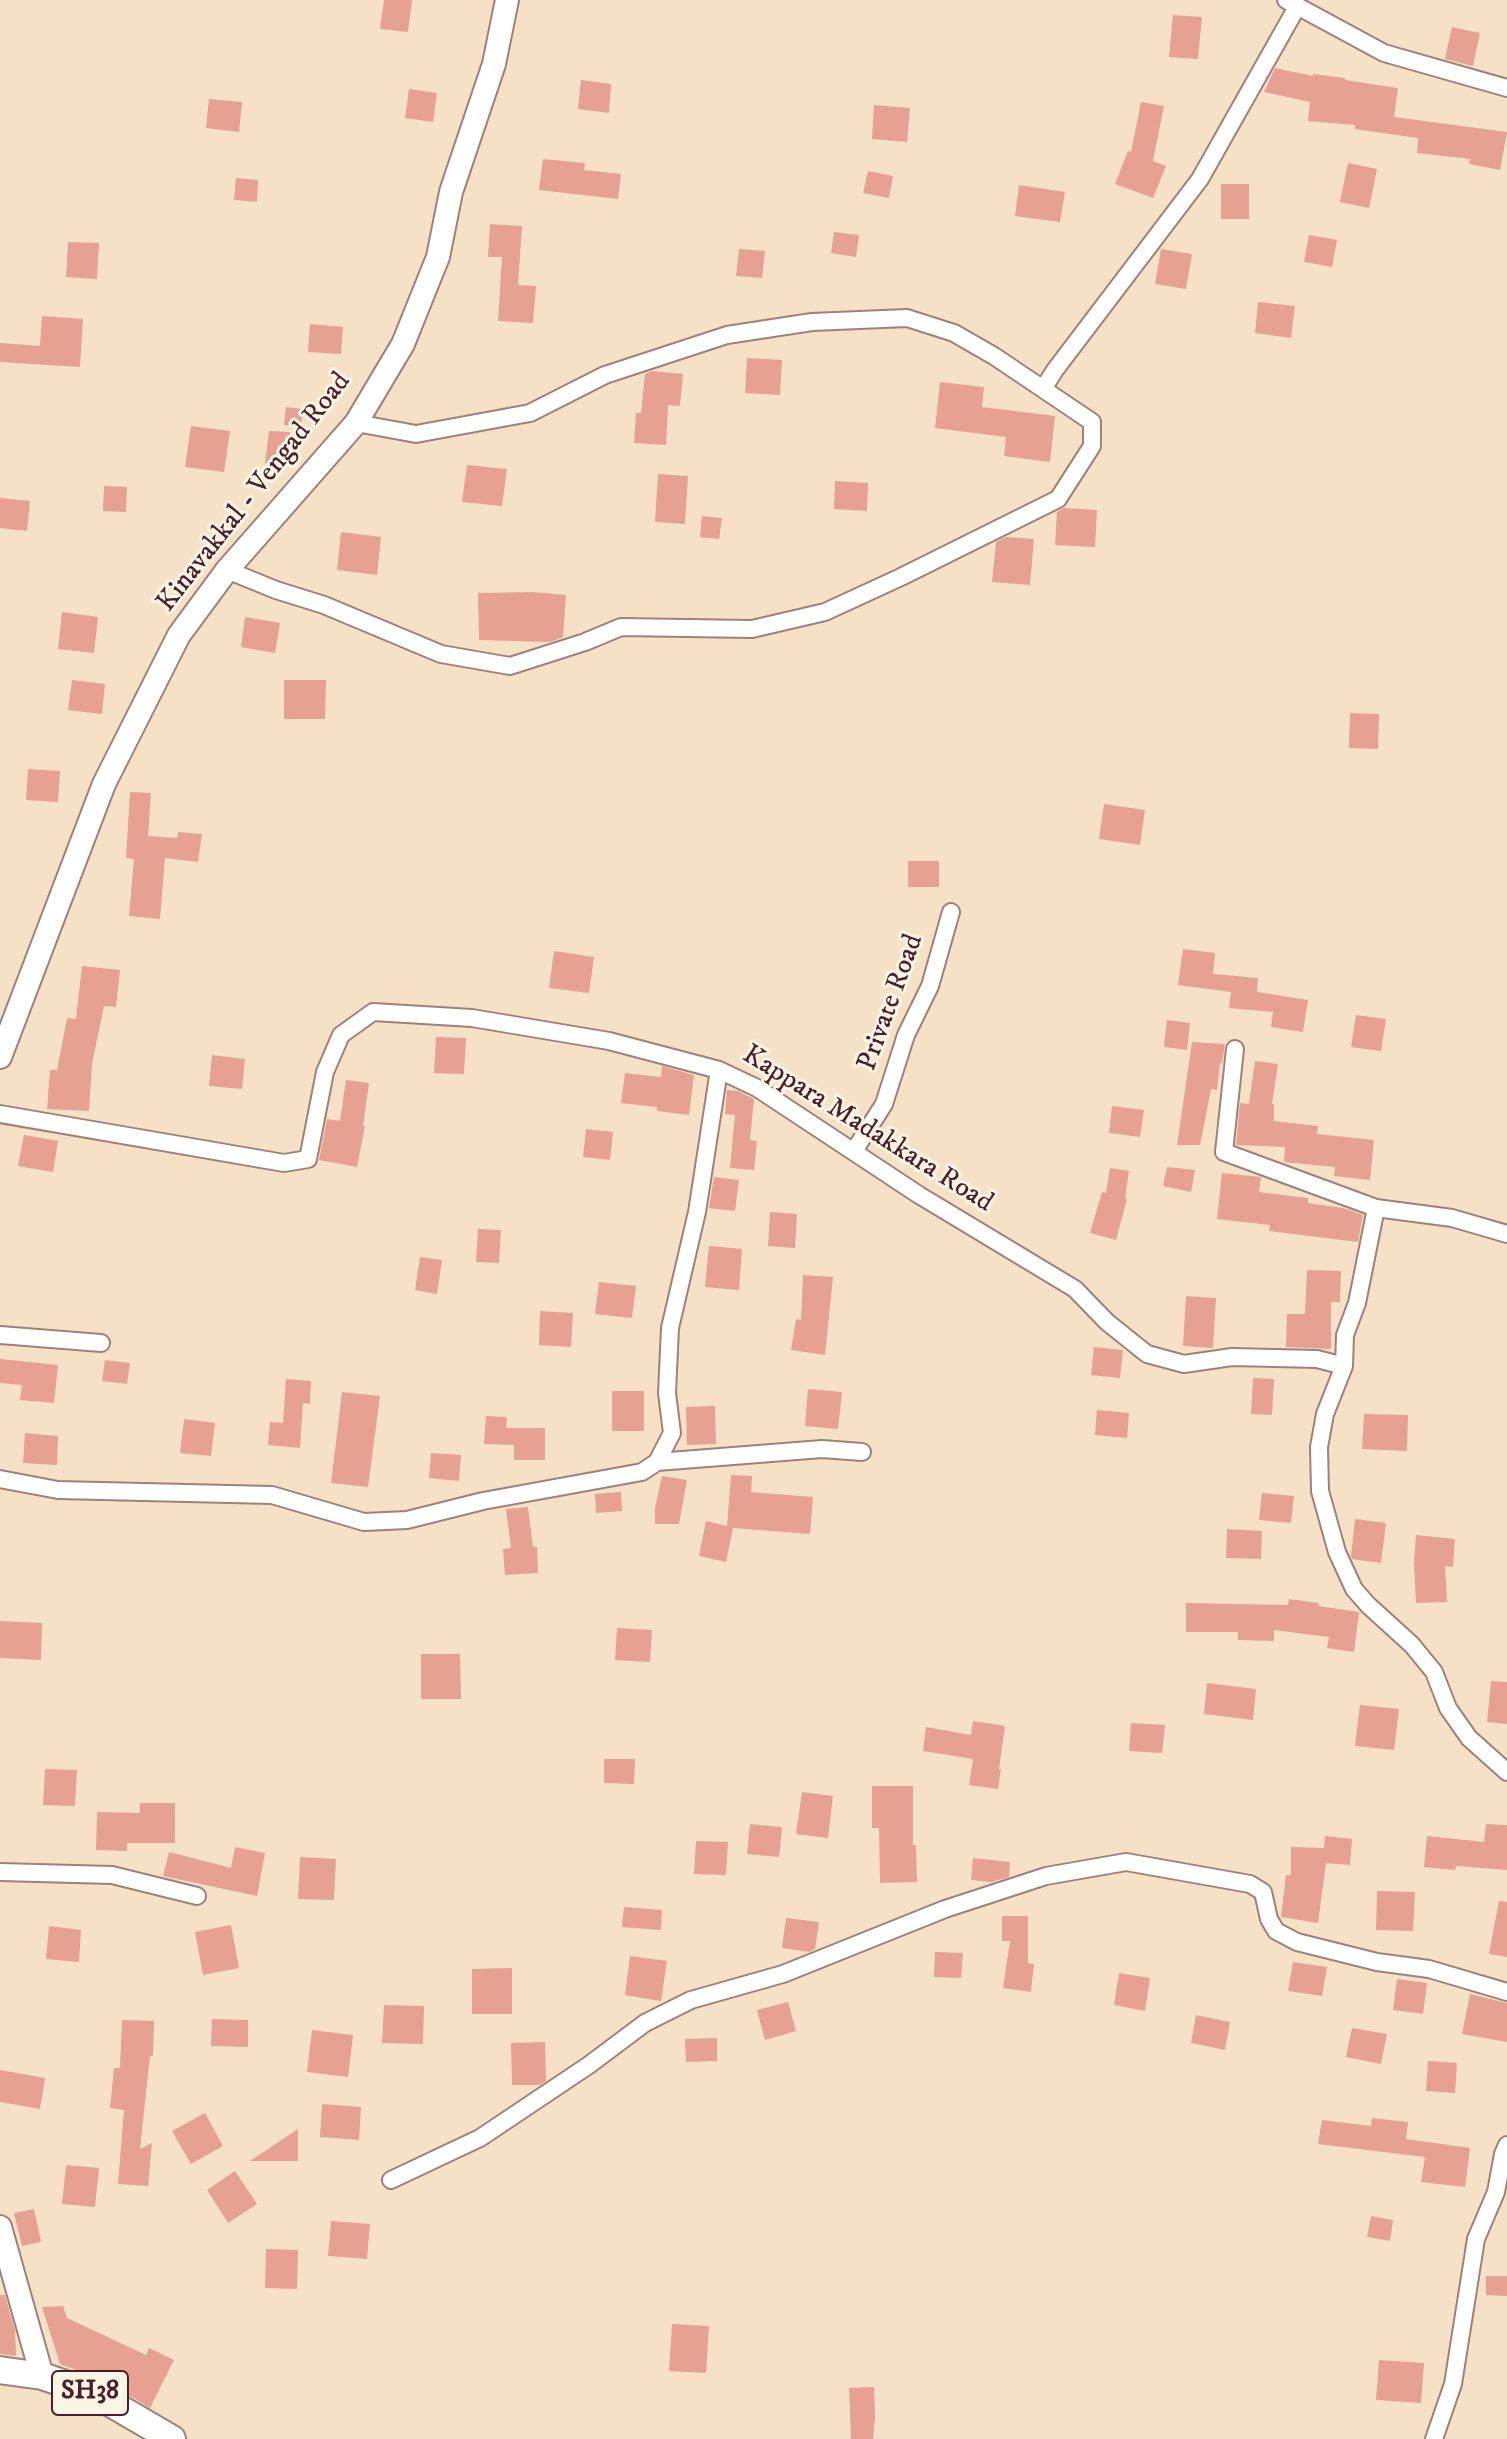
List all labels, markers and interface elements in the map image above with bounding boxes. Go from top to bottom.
street label: Kinavakkal - Vengad Road [151,366,359,620]
street label: Private Road [852,930,932,1076]
street label: Kappara Madakkara Road [735,1039,999,1221]
road number: SH38 [52,2371,128,2415]

